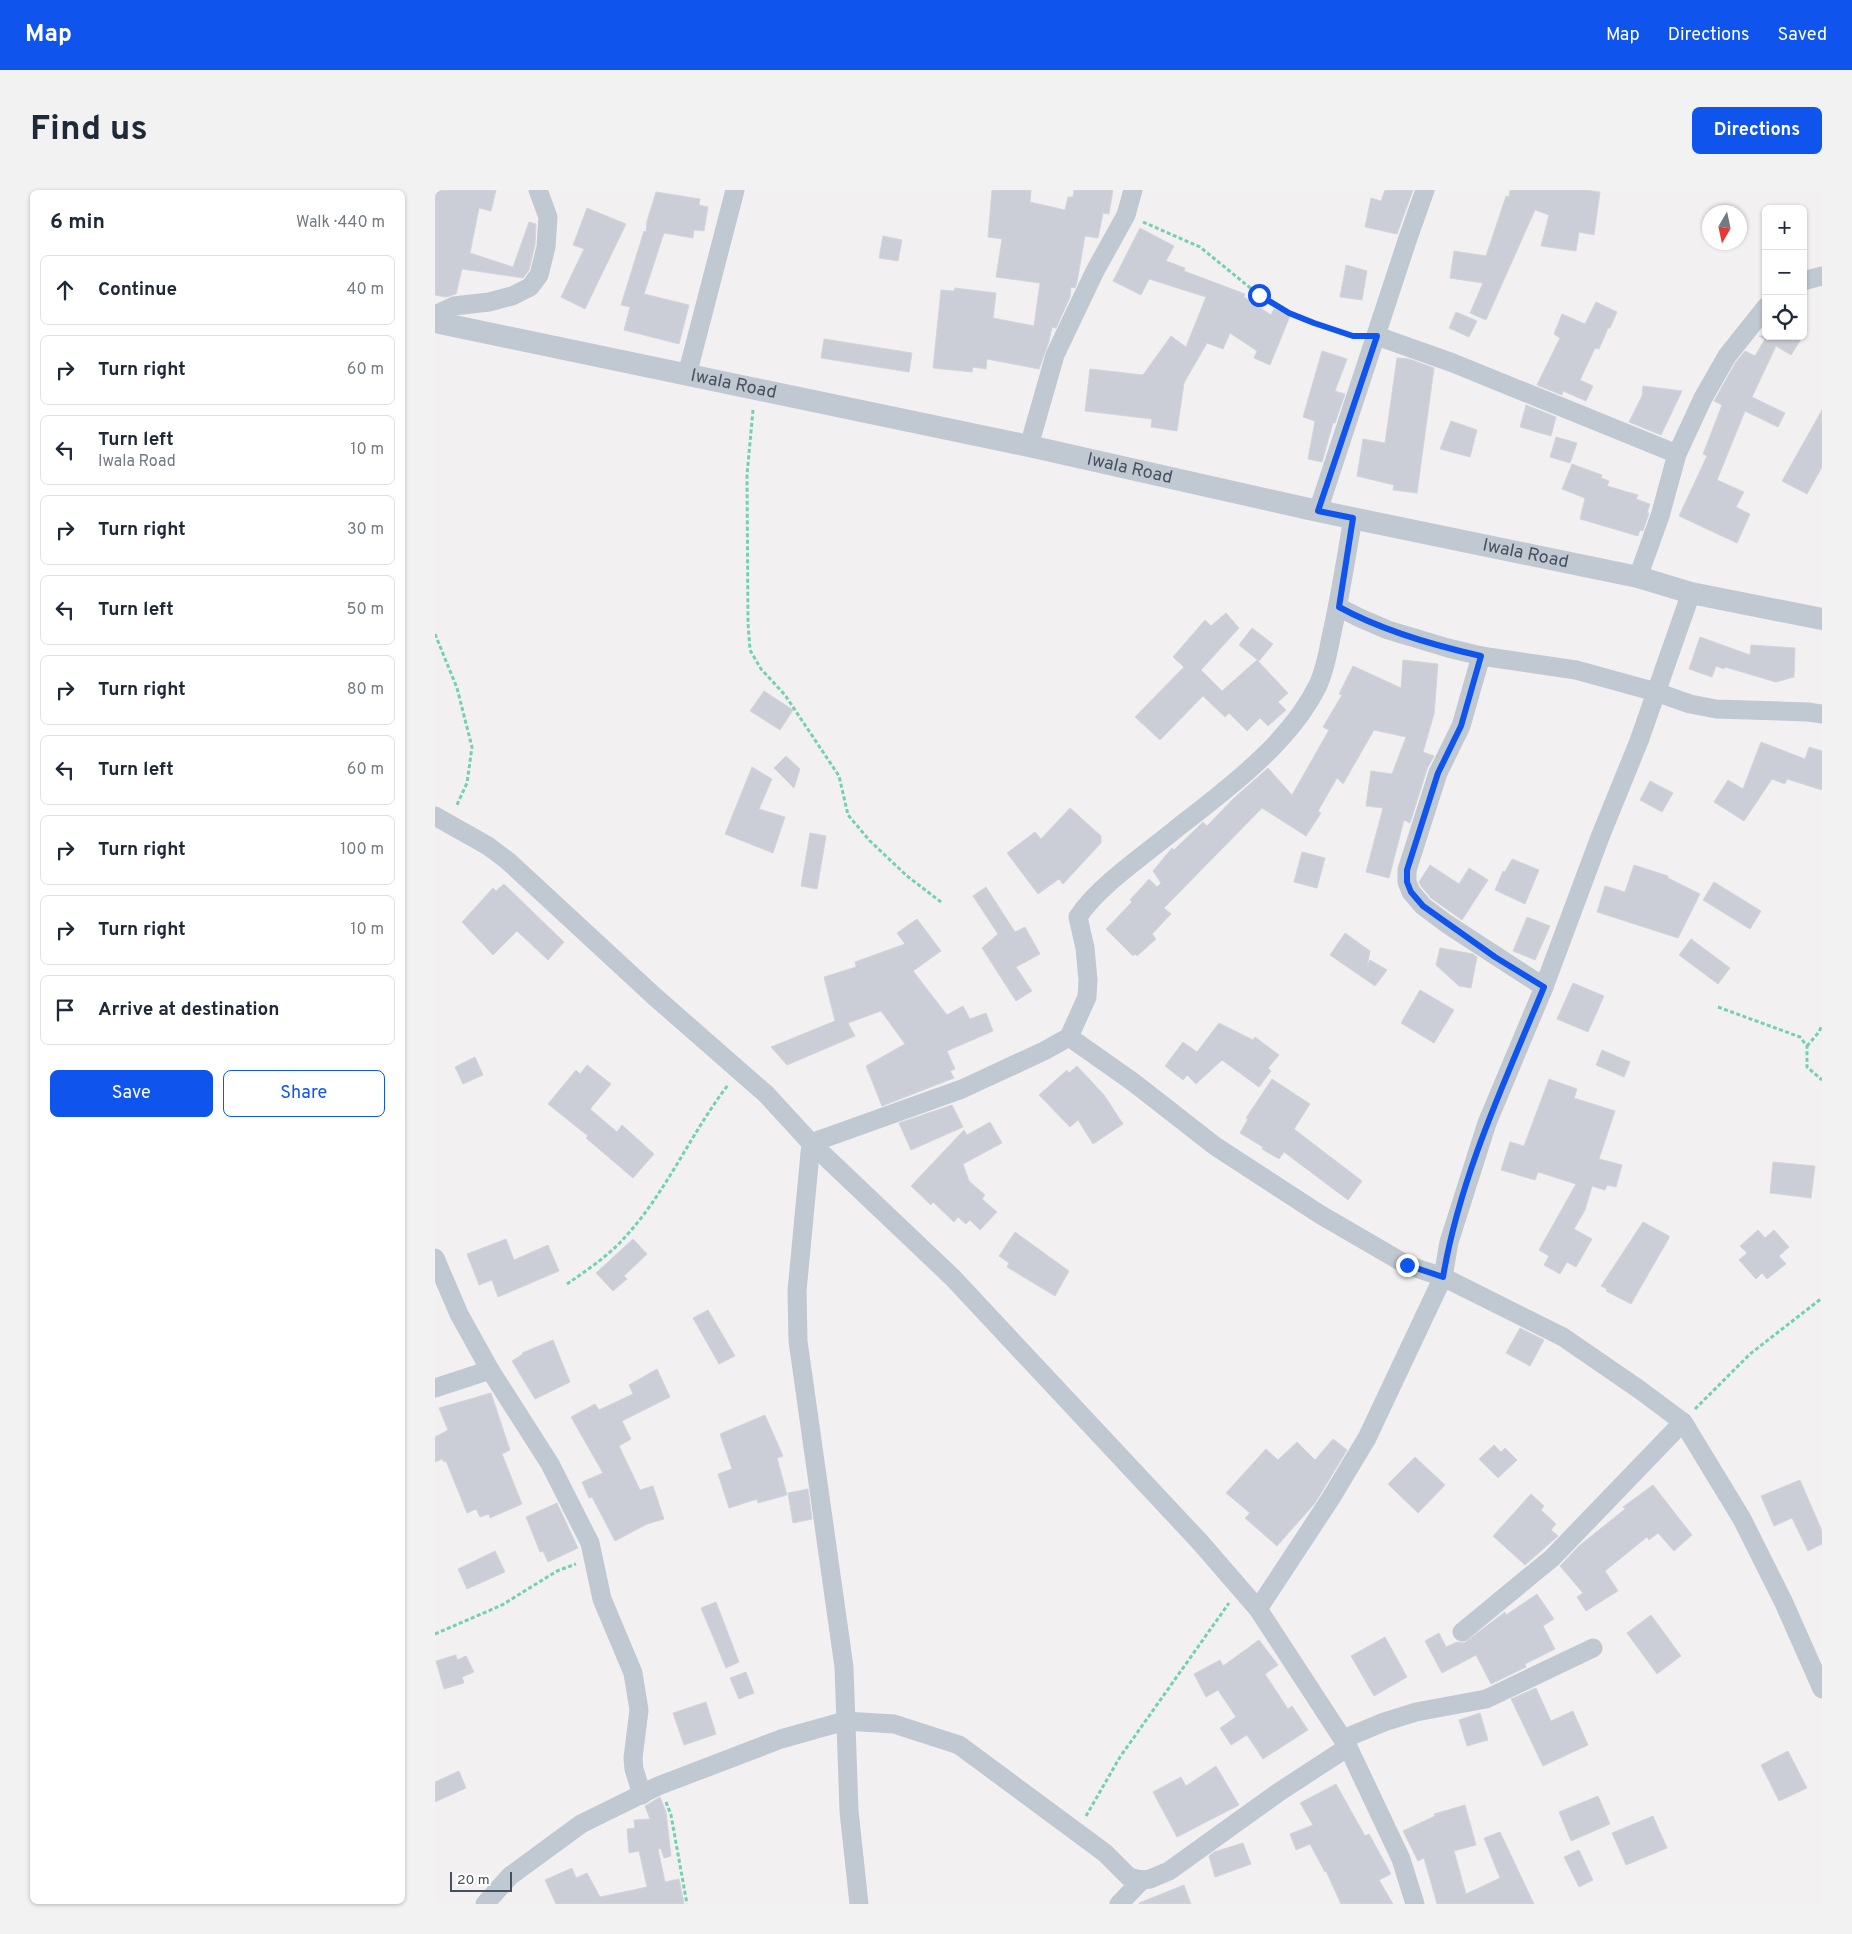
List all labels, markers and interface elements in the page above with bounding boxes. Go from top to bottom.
text: Map [25,20,72,50]
text: Map [1606,24,1640,47]
text: Directions [1668,24,1750,47]
text: Saved [1778,24,1827,47]
button: Directions [1692,107,1822,154]
text: Find us [30,108,148,152]
north arrow [1702,205,1747,250]
map controls [1762,205,1807,340]
button: + [1762,205,1807,250]
text: 6 min [50,209,105,236]
text: Walk · 440 m [296,213,385,233]
button: − [1762,250,1807,295]
icon: ahead [51,276,79,304]
text: Continue [98,278,177,302]
text: 40 m [346,280,384,300]
route start [1248,284,1271,307]
button: locate [1762,295,1807,340]
icon: right [51,356,79,384]
text: Turn right [98,358,186,382]
text: 60 m [347,360,384,380]
street label: Iwala Road [688,364,779,405]
text: Turn left [98,428,174,452]
icon: left [51,436,79,464]
text: 10 m [350,440,384,460]
street label: Iwala Road [1085,448,1175,489]
text: Iwala Road [98,452,176,472]
icon: right [51,516,79,544]
text: Turn right [98,518,186,542]
text: 30 m [347,520,384,540]
street label: Iwala Road [1480,534,1571,574]
icon: left [51,596,79,624]
text: Turn left [98,598,174,622]
text: 50 m [347,600,384,620]
icon: right [51,676,79,704]
text: Turn right [98,678,186,702]
text: 80 m [347,680,384,700]
icon: left [51,756,79,784]
text: Turn left [98,758,174,782]
text: 60 m [347,760,384,780]
icon: right [51,836,79,864]
text: Turn right [98,838,186,862]
text: 100 m [340,840,384,860]
icon: right [51,916,79,944]
text: Turn right [98,918,186,942]
text: 10 m [350,920,384,940]
icon: arrive [51,996,79,1024]
text: Arrive at destination [98,998,279,1022]
button: Save [50,1070,213,1117]
button: Share [223,1070,385,1117]
route end [1396,1254,1419,1277]
scale bar [450,1869,513,1892]
text: 20 m [457,1872,490,1889]

